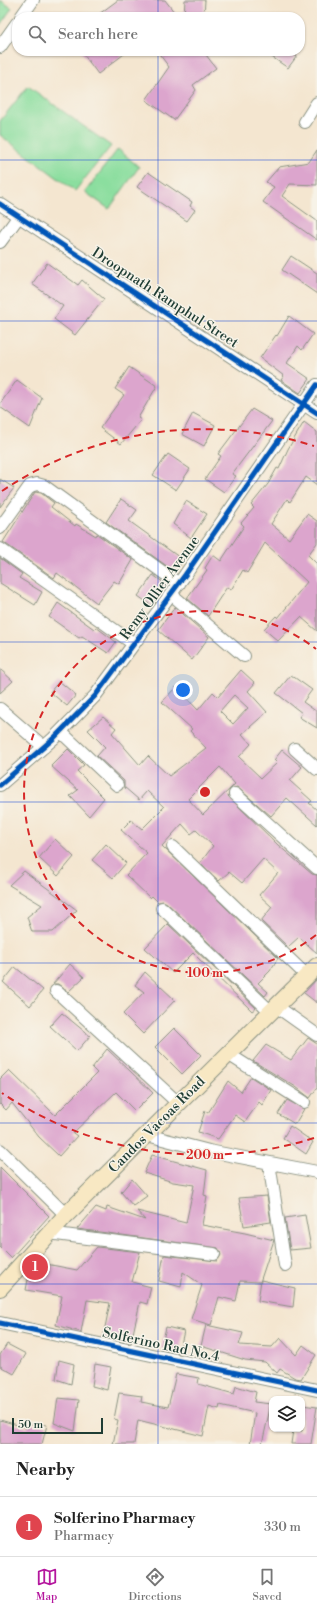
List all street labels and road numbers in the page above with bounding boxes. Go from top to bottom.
street label: Droopnath Ramphul Street [88,244,242,352]
street label: Remy Ollier Avenue [116,532,204,644]
street label: Candos Vacoas Road [105,1073,209,1177]
street label: Solferino Rad No.4 [101,1324,221,1366]

